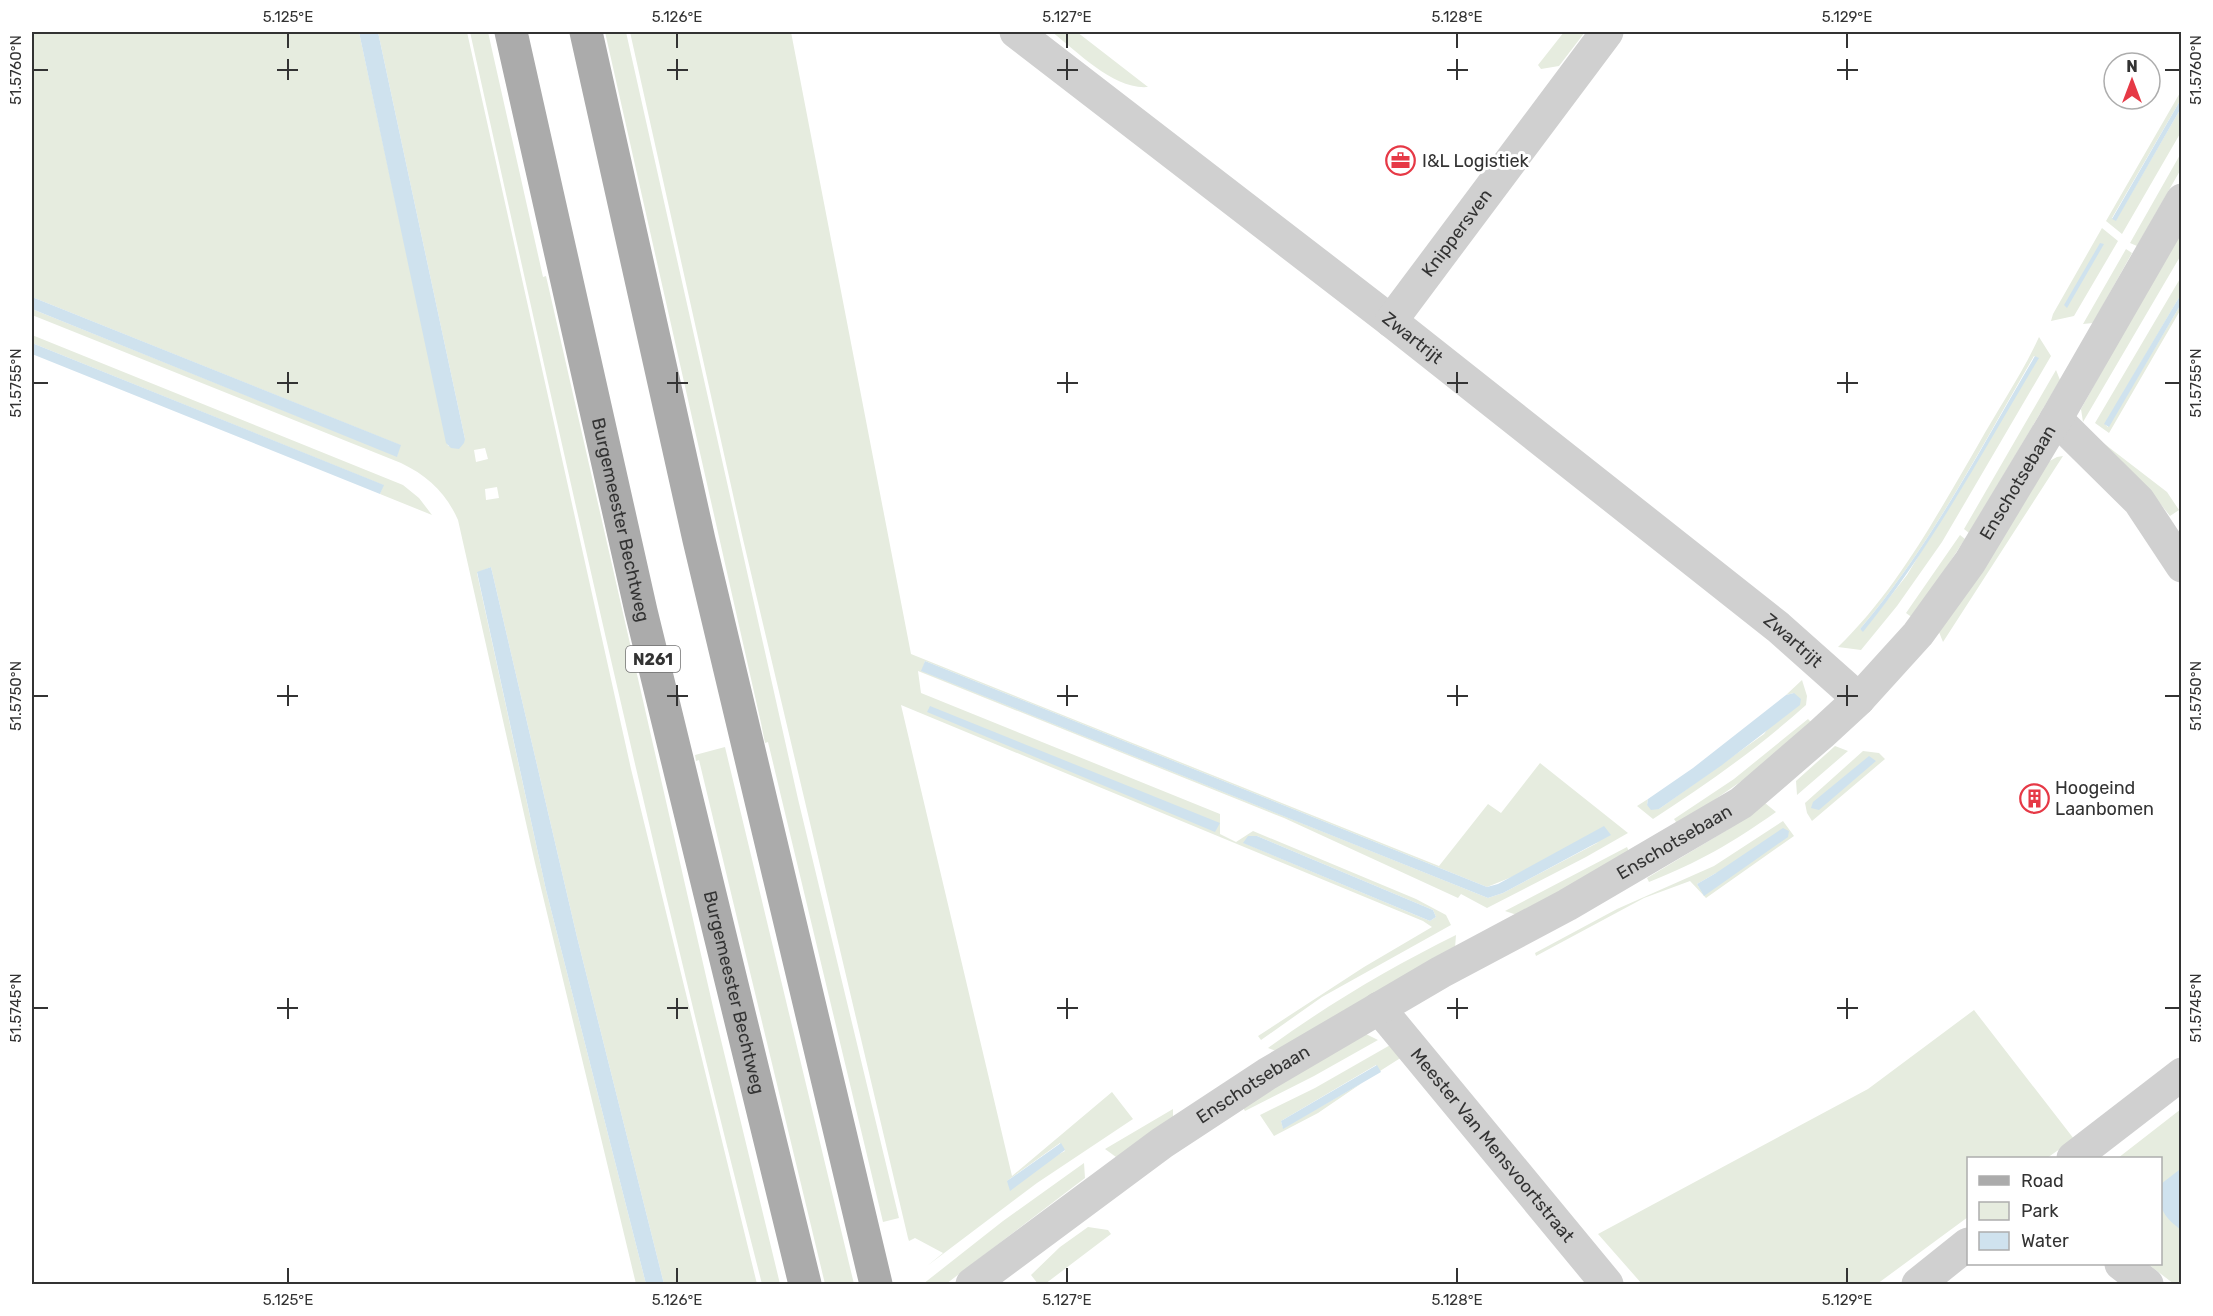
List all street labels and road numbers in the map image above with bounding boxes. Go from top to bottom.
street label: Knippersven [1417,185,1497,281]
street label: Zwartrijt [1378,307,1447,369]
street label: Burgemeester Bechtweg [587,416,654,624]
street label: Enschotsebaan [1975,421,2061,544]
street label: Zwartrijt [1759,609,1827,672]
road number: N261 [626,646,680,672]
street label: Enschotsebaan [1613,800,1736,884]
street label: Burgemeester Bechtweg [699,888,769,1096]
street label: Enschotsebaan [1192,1040,1314,1128]
street label: Meester Van Mensvoortstraat [1406,1044,1579,1247]

